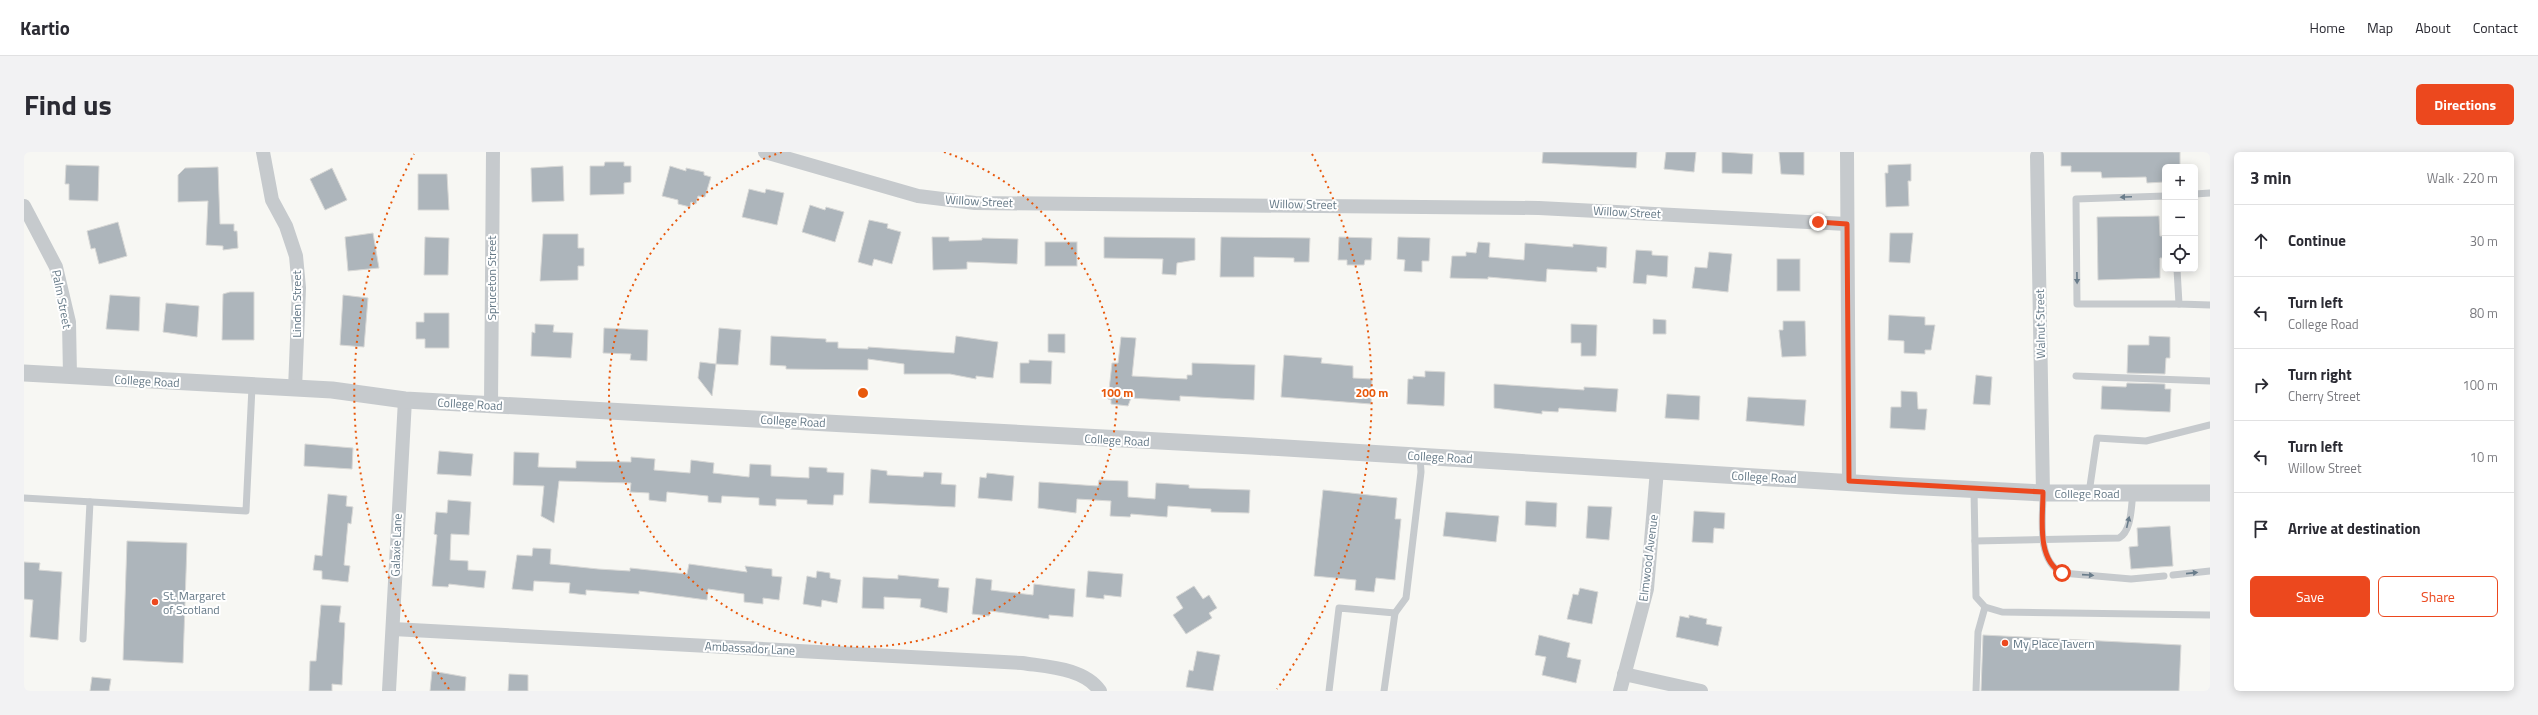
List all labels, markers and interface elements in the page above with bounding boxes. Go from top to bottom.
text: Kartio [20,13,70,42]
text: Home [2310,17,2345,38]
text: Map [2367,17,2393,38]
text: About [2415,17,2451,38]
text: Contact [2473,17,2518,38]
text: Find us [24,83,112,126]
button: Directions [2416,84,2514,125]
map controls [2162,164,2198,272]
button: + [2162,164,2198,200]
text: 3 min [2250,165,2291,191]
text: Walk · 220 m [2427,168,2498,188]
street label: Willow Street [945,190,1014,212]
street label: Willow Street [1269,194,1338,214]
one-way arrow [2120,194,2132,201]
button: − [2162,200,2198,236]
street label: Willow Street [1593,201,1662,223]
route end [1809,213,1827,231]
text: Continue [2288,229,2346,252]
icon: ahead [2250,230,2272,252]
text: 30 m [2470,231,2498,251]
street label: Spruceton Street [482,235,501,321]
button: locate [2162,236,2198,272]
street label: Palm Street [47,268,77,331]
street label: Linden Street [287,270,306,338]
one-way arrow [2074,272,2080,285]
street label: Walnut Street [2030,288,2050,359]
text: Turn left [2288,291,2343,314]
icon: left [2250,302,2272,324]
text: 80 m [2470,303,2498,323]
text: College Road [2288,314,2359,334]
text: Turn right [2288,363,2352,386]
street label: College Road [114,370,180,392]
icon: right [2250,374,2272,396]
text: 100 m [2462,375,2498,395]
text: 100 m [1101,383,1133,402]
text: 200 m [1356,383,1388,402]
centre of rings [856,386,870,400]
text: Cherry Street [2288,386,2360,406]
street label: College Road [437,393,503,415]
street label: College Road [760,410,826,432]
street label: College Road [1084,429,1150,451]
text: Turn left [2288,435,2343,458]
street label: College Road [1407,446,1473,468]
icon: left [2250,446,2272,468]
text: 10 m [2470,447,2498,467]
text: Willow Street [2288,458,2361,478]
street label: College Road [1731,466,1797,488]
street label: College Road [2054,484,2120,503]
street label: Galaxie Lane [385,513,407,577]
street label: Elmwood Avenue [1633,513,1663,603]
one-way arrow [2125,516,2131,529]
text: Arrive at destination [2288,517,2421,540]
icon: arrive [2250,518,2272,540]
route start [2053,564,2071,582]
one-way arrow [2186,570,2198,576]
one-way arrow [2082,572,2094,579]
button: Save [2250,576,2370,617]
button: Share [2378,576,2498,617]
place label: St. Margaret of Scotland [163,586,226,619]
marker: St. Margaret of Scotland [150,597,160,607]
place label: My Place Tavern [2013,634,2095,653]
street label: Ambassador Lane [704,636,796,660]
marker: My Place Tavern [2000,638,2010,648]

